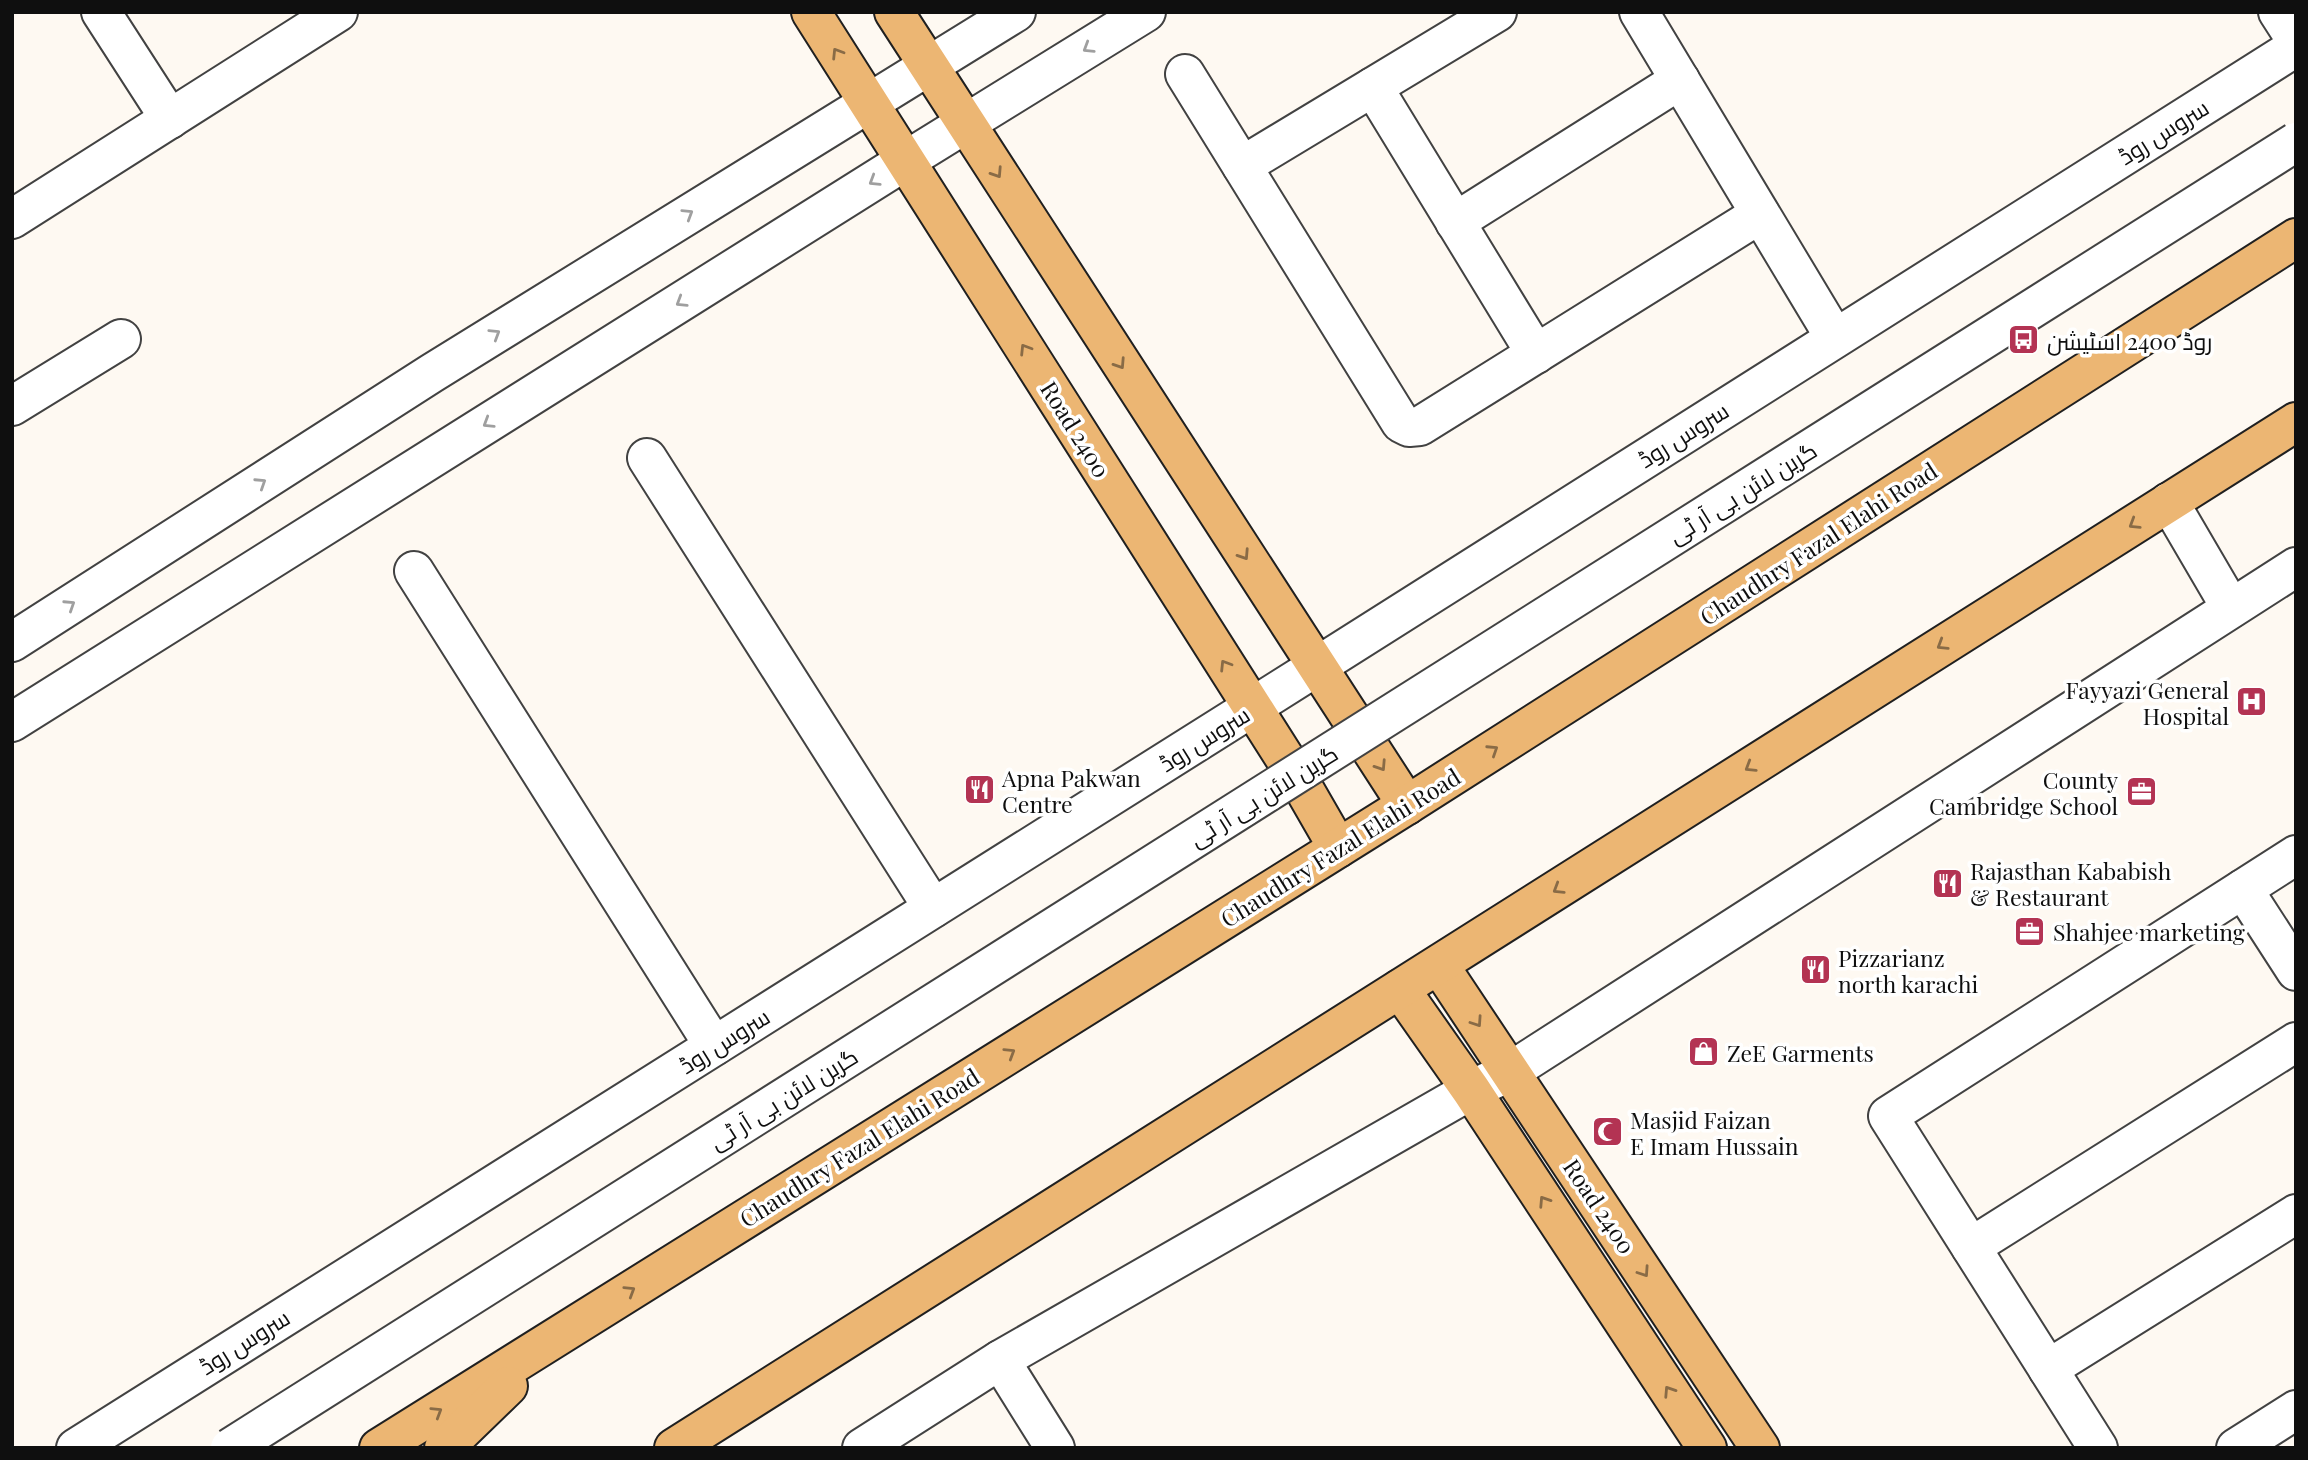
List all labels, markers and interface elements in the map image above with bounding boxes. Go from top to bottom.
one-way arrow [1083,40,1096,53]
one-way arrow [833,48,846,61]
street label: سروس روڈ [2112,91,2214,171]
one-way arrow [989,165,1002,178]
one-way arrow [868,172,881,185]
one-way arrow [680,210,693,223]
one-way arrow [676,293,689,306]
bus stop icon: روڈ 2400 اسٹیشن [2007,323,2041,357]
place label: روڈ 2400 اسٹیشن [2047,325,2212,356]
one-way arrow [487,330,500,343]
one-way arrow [1020,343,1033,356]
one-way arrow [1112,356,1125,369]
street label: Road 2400 [1034,375,1118,483]
street label: سروس روڈ [1632,394,1734,474]
one-way arrow [483,414,496,427]
street label: گرین لائن بی آر ٹی [1662,434,1822,550]
street label: Chaudhry Fazal Elahi Road [1693,454,1943,632]
one-way arrow [254,478,267,491]
one-way arrow [2129,515,2142,528]
one-way arrow [1235,547,1248,560]
one-way arrow [62,601,75,614]
one-way arrow [1937,637,1950,650]
one-way arrow [1221,659,1234,672]
place label: Fayyazi General Hospital [2066,674,2229,731]
hospital icon: Fayyazi General Hospital [2235,685,2269,719]
street label: سروس روڈ [1153,698,1255,778]
street label: گرین لائن بی آر ٹی [1183,737,1343,853]
one-way arrow [1485,746,1498,758]
one-way arrow [1373,758,1385,771]
one-way arrow [1745,759,1758,772]
street label: Chaudhry Fazal Elahi Road [1214,760,1466,934]
place label: Apna Pakwan Centre [1001,762,1141,819]
place label: County Cambridge School [1929,764,2118,821]
restaurant icon: Apna Pakwan Centre [962,773,996,807]
office icon: County Cambridge School [2124,775,2158,809]
place label: Rajasthan Kababish & Restaurant [1970,855,2172,912]
restaurant icon: Rajasthan Kababish & Restaurant [1930,866,1964,900]
one-way arrow [1553,881,1566,894]
office icon: Shahjee marketing [2013,914,2047,948]
place label: Shahjee marketing [2053,916,2245,947]
place label: Pizzarianz north karachi [1838,942,1979,999]
restaurant icon: Pizzarianz north karachi [1798,953,1832,987]
street label: سروس روڈ [673,1000,775,1080]
one-way arrow [1469,1014,1481,1027]
shop icon: ZeE Garments [1687,1035,1721,1069]
place label: ZeE Garments [1727,1037,1874,1068]
street label: گرین لائن بی آر ٹی [703,1040,863,1156]
one-way arrow [1002,1049,1015,1062]
street label: Chaudhry Fazal Elahi Road [733,1060,985,1234]
place label: Masjid Faizan E Imam Hussain [1630,1104,1799,1161]
mosque icon: Masjid Faizan E Imam Hussain [1590,1115,1624,1149]
street label: Road 2400 [1557,1153,1643,1259]
one-way arrow [1540,1196,1552,1209]
one-way arrow [1636,1264,1648,1277]
one-way arrow [622,1286,635,1299]
street label: سروس روڈ [193,1301,295,1381]
one-way arrow [1665,1386,1678,1399]
one-way arrow [430,1407,443,1420]

